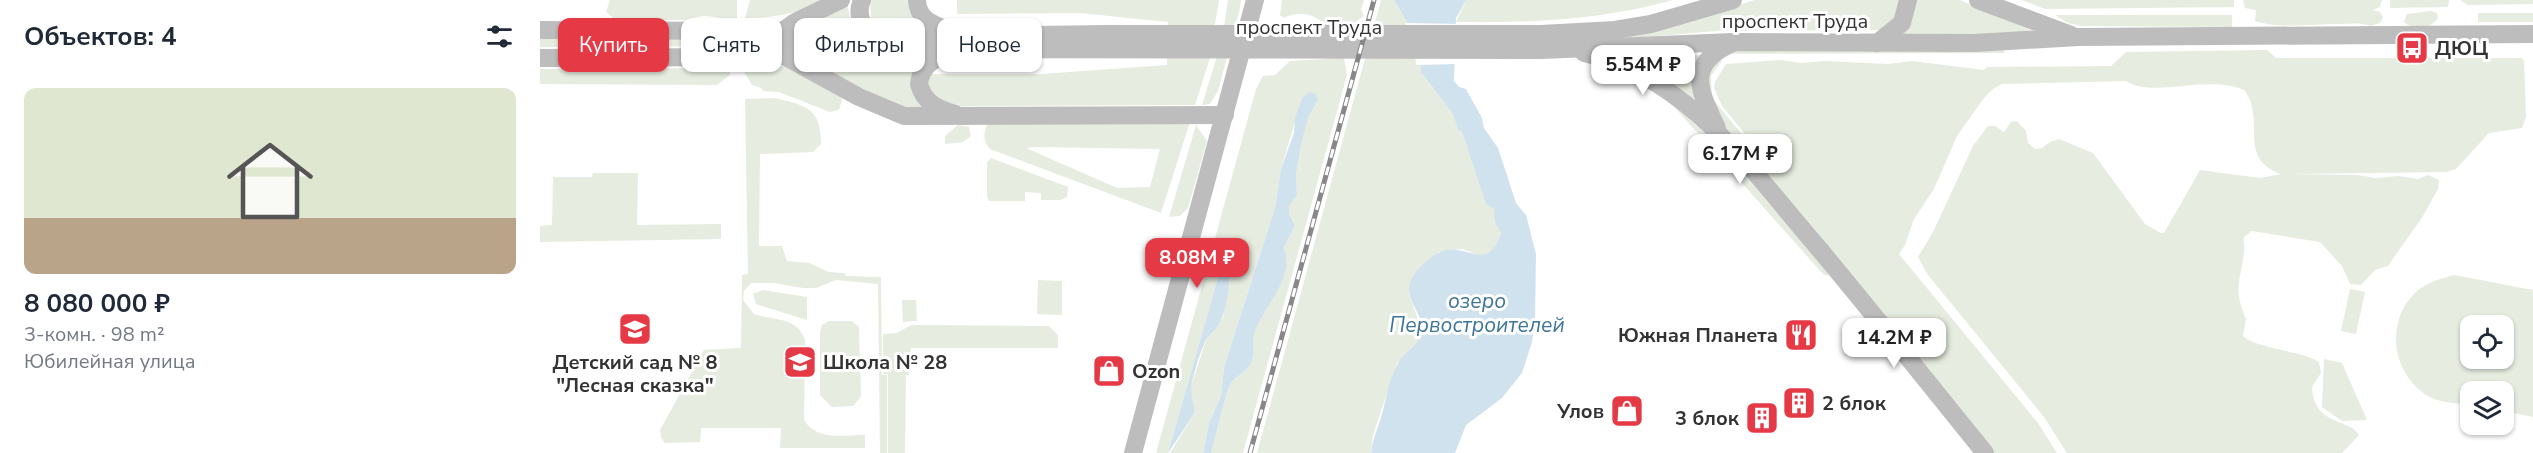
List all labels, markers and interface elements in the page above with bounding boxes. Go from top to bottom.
street label: проспект Труда [1722,8,1868,35]
street label: проспект Труда [1236,14,1382,41]
chip: Купить [558,18,669,72]
chip: Снять [681,18,782,72]
chip: Фильтры [794,18,925,72]
chip: Новое [937,18,1042,72]
text: Объектов: 4 [24,19,177,54]
icon: filters [483,20,516,53]
bus stop icon: ДЮЦ [2394,30,2430,66]
place label: ДЮЦ [2435,35,2488,62]
pin: 5.54M ₽ [1588,45,1698,96]
text: 5.54M ₽ [1605,51,1681,78]
icon: home [216,127,324,235]
pin: 6.17M ₽ [1685,134,1795,185]
text: 6.17M ₽ [1702,140,1778,167]
pin: 8.08M ₽ [1142,238,1252,289]
text: 8.08M ₽ [1159,244,1235,271]
text: 8 080 000 ₽ [24,286,170,321]
water label: озеро Первостроителей [1389,287,1565,339]
school or university icon: Детский сад № 8 "Лесная сказка" [617,311,653,347]
map controls [2460,315,2514,435]
button: locate [2460,315,2514,369]
restaurant icon: Южная Планета [1783,317,1819,353]
pin: 14.2M ₽ [1839,318,1949,369]
text: 3-комн. · 98 m² [24,321,165,348]
place label: Южная Планета [1618,322,1778,349]
text: 14.2M ₽ [1856,324,1932,351]
school or university icon: Школа № 28 [782,344,818,380]
text: Юбилейная улица [24,348,195,375]
place label: Детский сад № 8 "Лесная сказка" [552,349,718,399]
place label: Школа № 28 [823,349,947,376]
shop icon: Ozon [1091,353,1127,389]
place label: Ozon [1132,358,1180,385]
button: layers [2460,381,2514,435]
building icon: 2 блок [1781,385,1817,421]
place label: 2 блок [1822,390,1887,417]
shop icon: Улов [1609,393,1645,429]
place label: Улов [1556,398,1604,425]
building icon: 3 блок [1744,400,1780,436]
place label: 3 блок [1675,405,1740,432]

